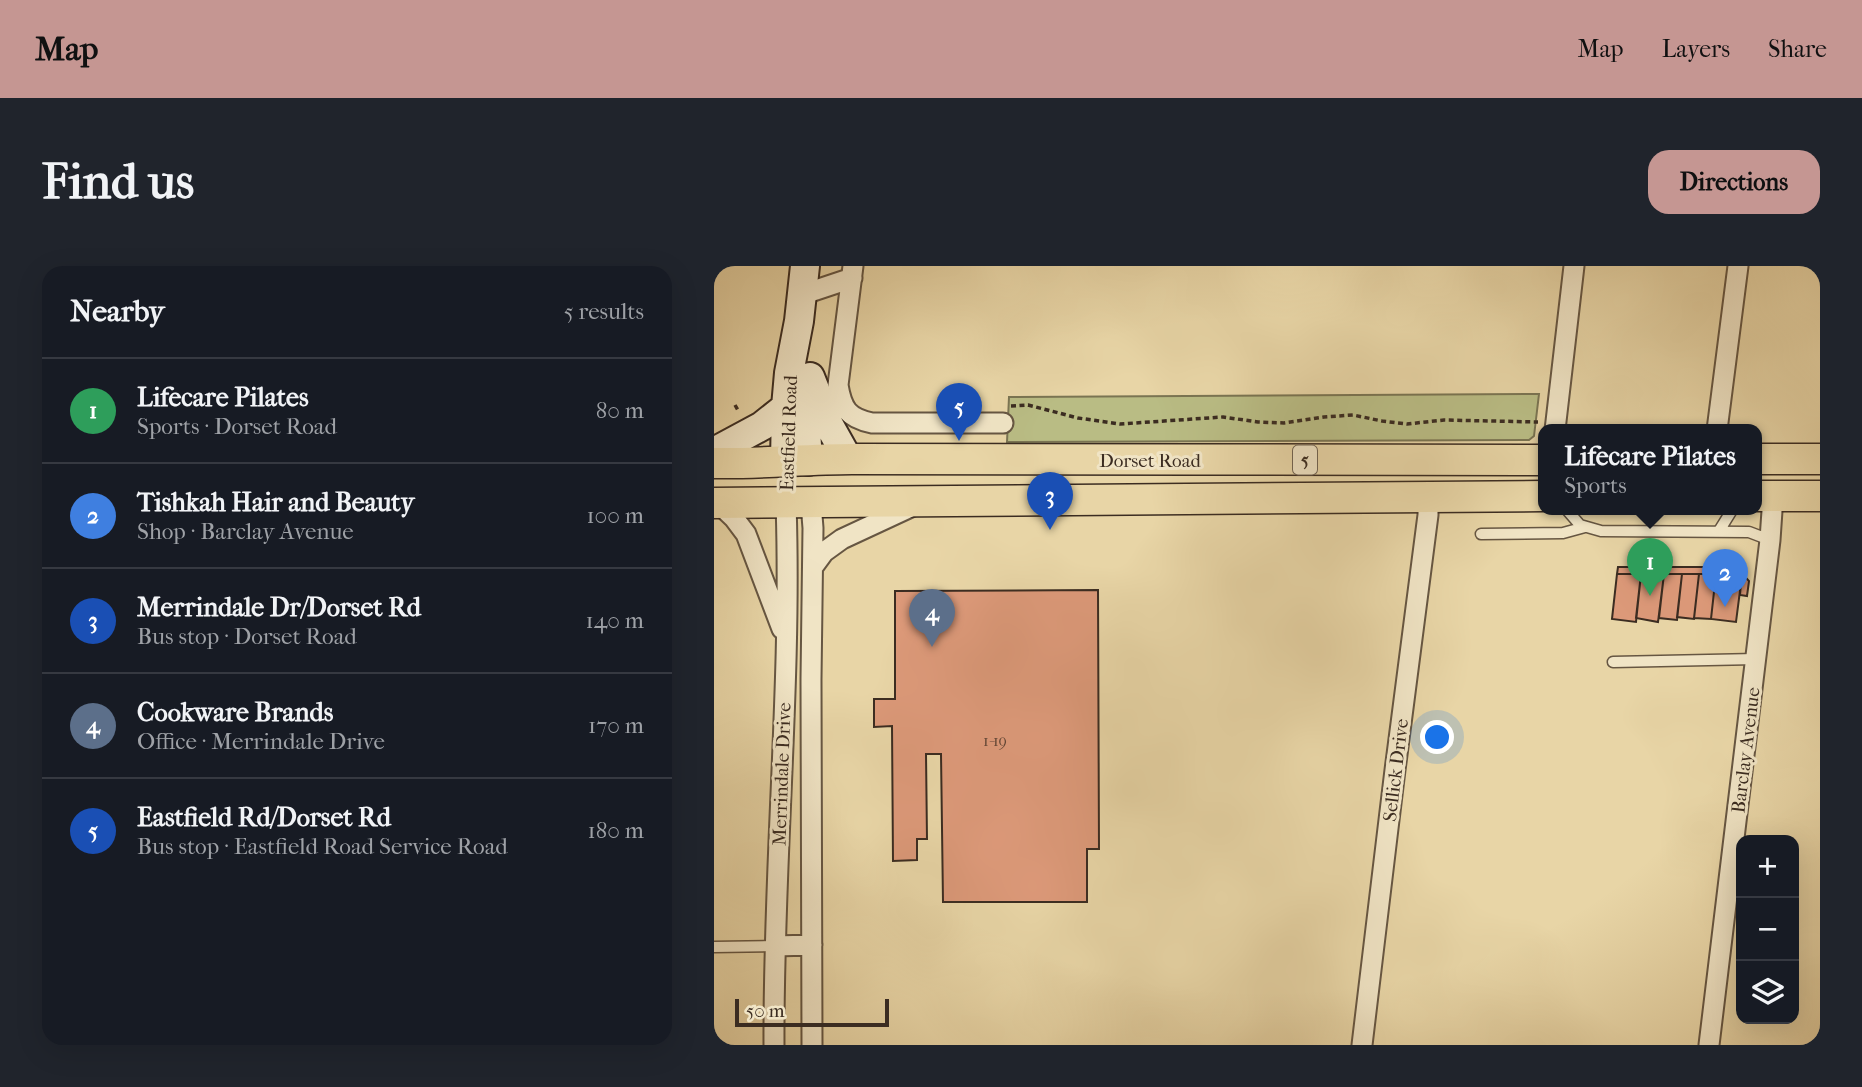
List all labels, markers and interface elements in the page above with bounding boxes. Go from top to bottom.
text: Map [35,30,98,69]
text: Map [1578,35,1624,63]
text: Layers [1662,35,1730,63]
text: Share [1768,35,1827,63]
button: Directions [1648,150,1820,214]
text: Find us [42,153,194,211]
text: Nearby [70,294,165,329]
text: 5 results [564,298,644,325]
street label: Eastfield Road [776,374,802,491]
text: Lifecare Pilates [137,382,309,413]
pin: 5 [936,383,982,441]
text: 1 [89,397,97,424]
text: 80 m [596,397,644,424]
text: Sports · Dorset Road [137,413,337,440]
popup [1538,424,1762,515]
text: Lifecare Pilates [1564,441,1736,472]
road number: 5 [1293,446,1317,475]
street label: Dorset Road [1099,450,1201,472]
pin: 3 [1027,472,1073,530]
text: Sports [1564,472,1627,499]
text: Tishkah Hair and Beauty [137,487,414,518]
text: 2 [87,502,99,529]
text: 100 m [586,502,644,529]
text: Shop · Barclay Avenue [137,518,354,545]
pin: 1 [1627,538,1673,596]
pin: 2 [1702,549,1748,607]
pin: 4 [909,589,955,647]
text: Merrindale Dr/Dorset Rd [137,592,421,623]
text: 3 [88,607,98,634]
text: 140 m [585,607,644,634]
text: Bus stop · Dorset Road [137,623,357,650]
street label: Barclay Avenue [1727,686,1765,814]
text: Cookware Brands [137,697,333,728]
street label: Merrindale Drive [769,702,795,846]
text: 4 [86,712,100,739]
text: 170 m [588,712,644,739]
street label: Sellick Drive [1379,717,1413,823]
your location [1420,720,1454,754]
text: Office · Merrindale Drive [137,728,385,755]
house number: 1-19 [983,731,1007,750]
text: Eastfield Rd/Dorset Rd [137,802,391,833]
text: 5 [88,817,98,844]
text: 180 m [587,817,644,844]
text: Bus stop · Eastfield Road Service Road [137,833,508,860]
map controls [1736,835,1799,1024]
button: + [1736,835,1799,898]
button: − [1736,898,1799,961]
button: layers [1736,961,1799,1024]
scale bar [735,996,889,1028]
text: 50 m [746,1000,785,1022]

